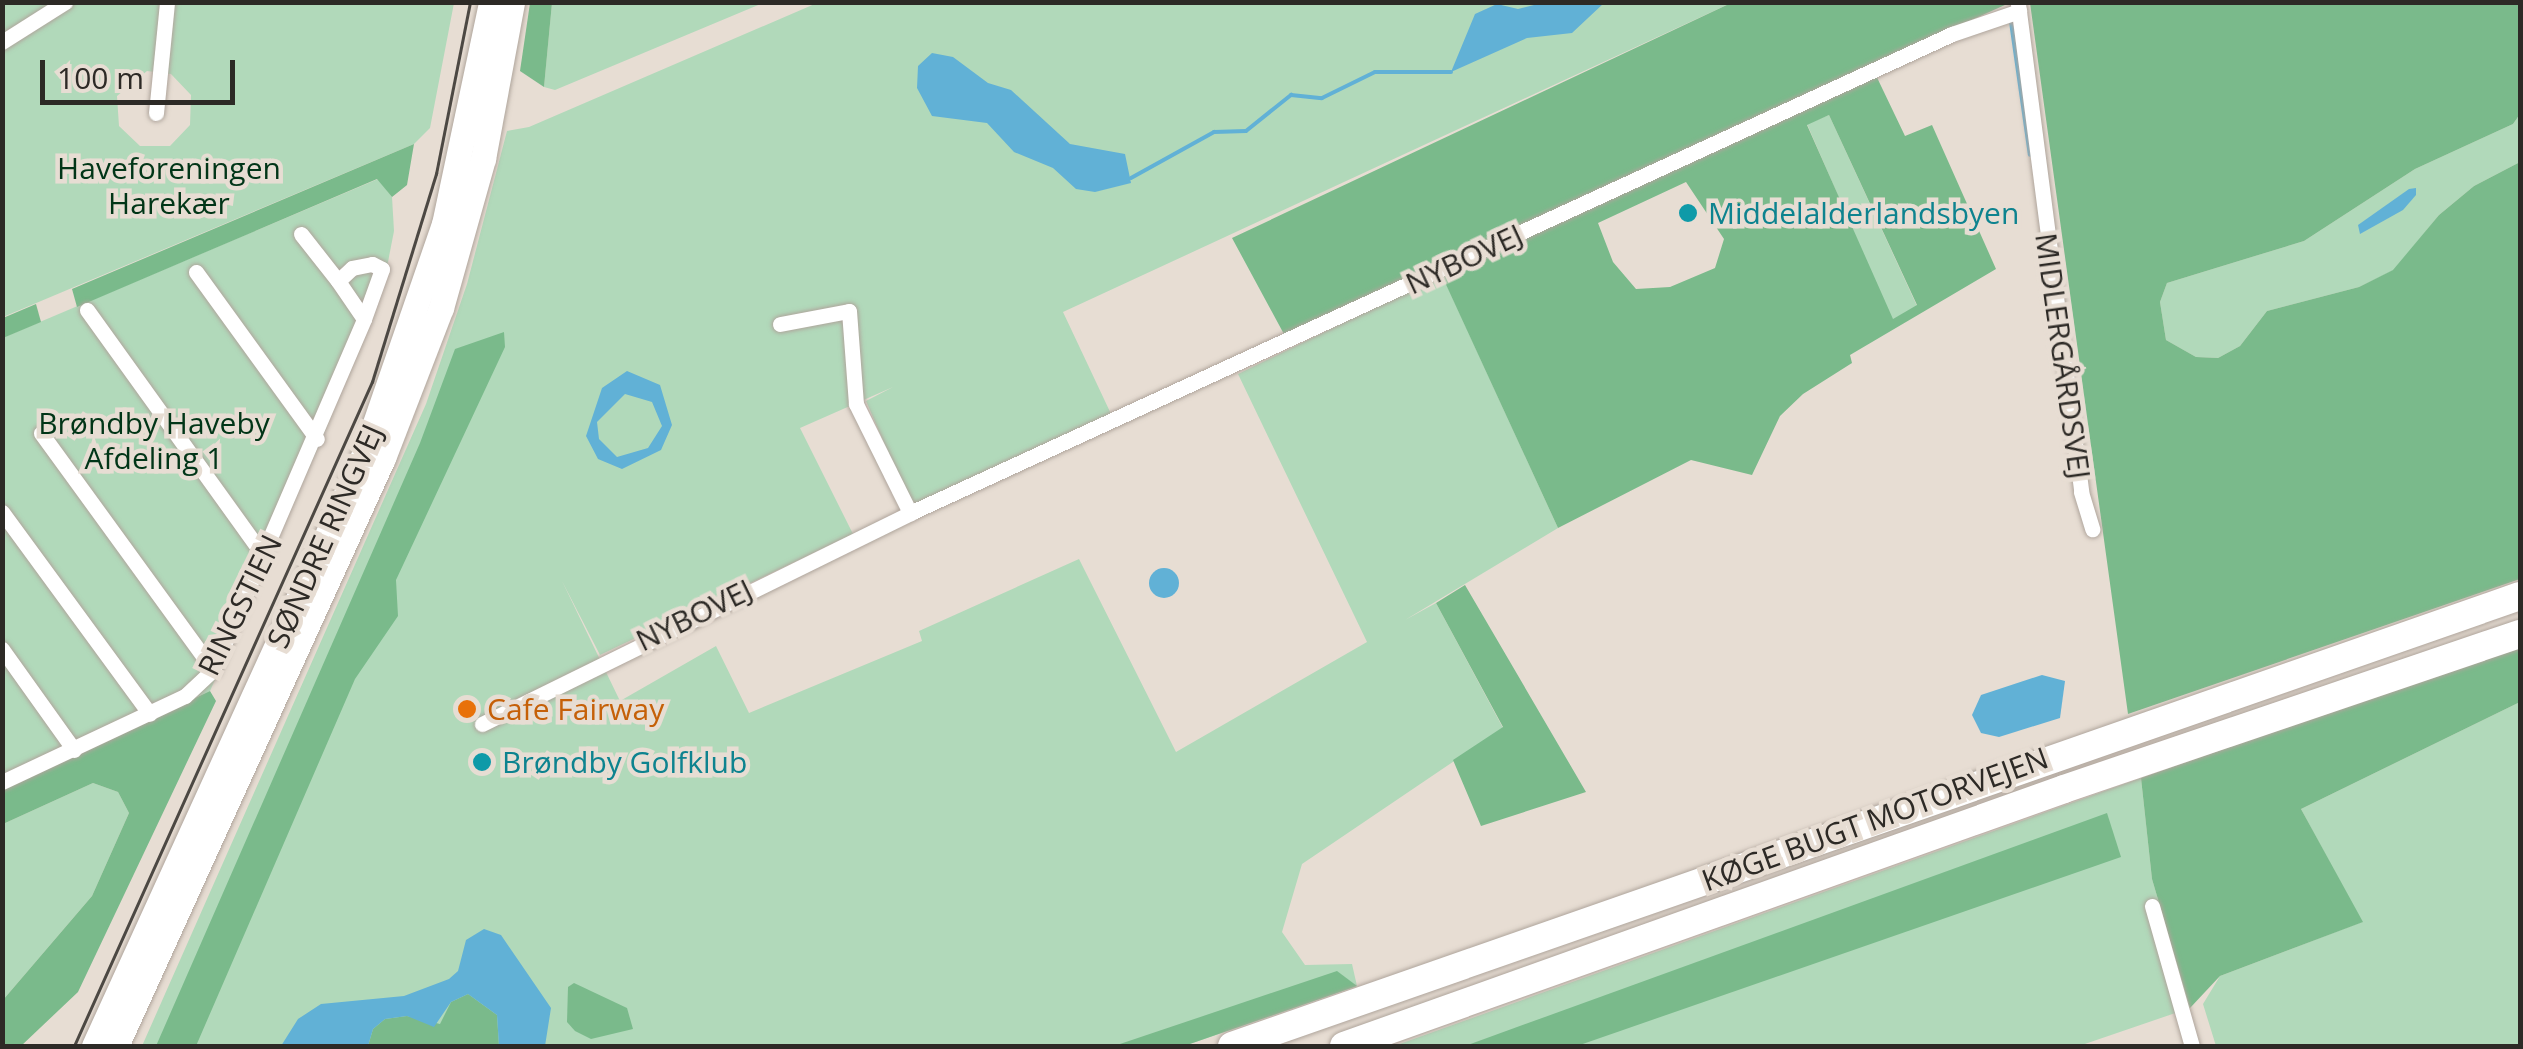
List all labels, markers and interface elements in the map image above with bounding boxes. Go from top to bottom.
scale bar [45,40,240,102]
text: 100 m [57,57,144,98]
park label: Haveforeningen Harekær [57,150,281,220]
place label: Middelalderlandsbyen [1708,195,2019,231]
marker: Middelalderlandsbyen [1677,202,1699,224]
street label: NYBOVEJ [1400,216,1528,302]
street label: MIDLERGÅRDSVEJ [2028,231,2098,481]
park label: Brøndby Haveby Afdeling 1 [38,405,270,476]
street label: SØNDRE RINGVEJ [260,419,390,653]
street label: RINGSTIEN [191,529,289,681]
street label: NYBOVEJ [630,571,758,659]
place label: Cafe Fairway [487,691,664,727]
marker: Cafe Fairway [456,698,478,720]
street label: KØGE BUGT MOTORVEJEN [1697,740,2053,898]
place label: Brøndby Golfklub [502,744,747,780]
marker: Brøndby Golfklub [471,751,493,773]

